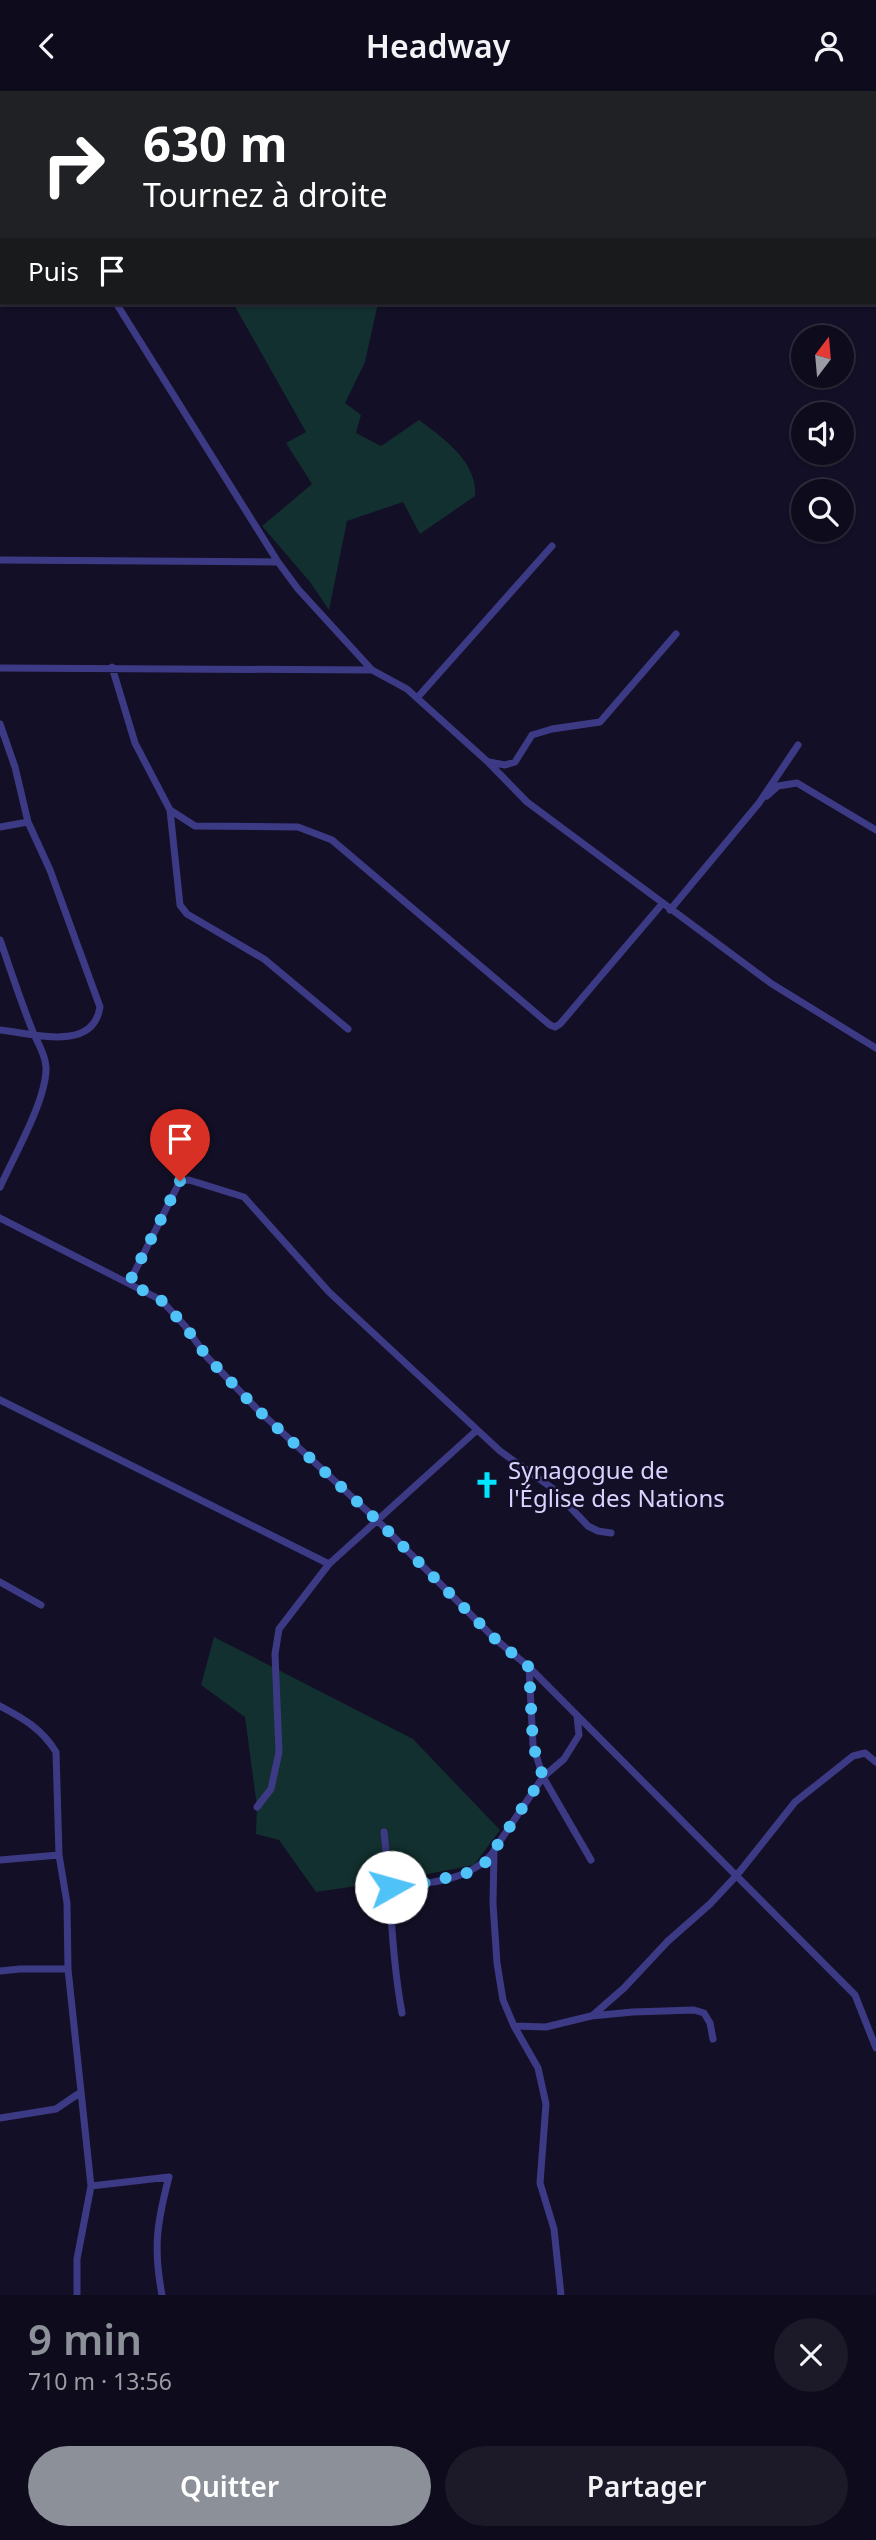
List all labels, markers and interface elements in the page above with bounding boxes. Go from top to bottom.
text: Headway [366,24,510,67]
icon: back [28,27,66,65]
icon: person [810,27,848,65]
text: 630 m [143,110,288,176]
icon: right [28,119,119,210]
text: Tournez à droite [143,173,388,216]
icon: arrive [93,252,131,290]
text: Puis [28,253,79,289]
north arrow [791,325,854,389]
map controls [791,325,854,542]
button: sound [791,402,854,465]
button: search [791,479,854,542]
pin [150,1109,210,1181]
icon: arrive [161,1120,199,1158]
place label: Synagogue de l'Église des Nations [508,1453,725,1514]
church icon: Synagogue de l'Église des Nations [472,1470,502,1500]
position arrow [354,1850,428,1924]
text: 9 min [28,2310,142,2367]
button: close [774,2318,848,2392]
text: 710 m · 13:56 [28,2365,172,2397]
button: Quitter [28,2446,431,2526]
button: Partager [445,2446,848,2526]

